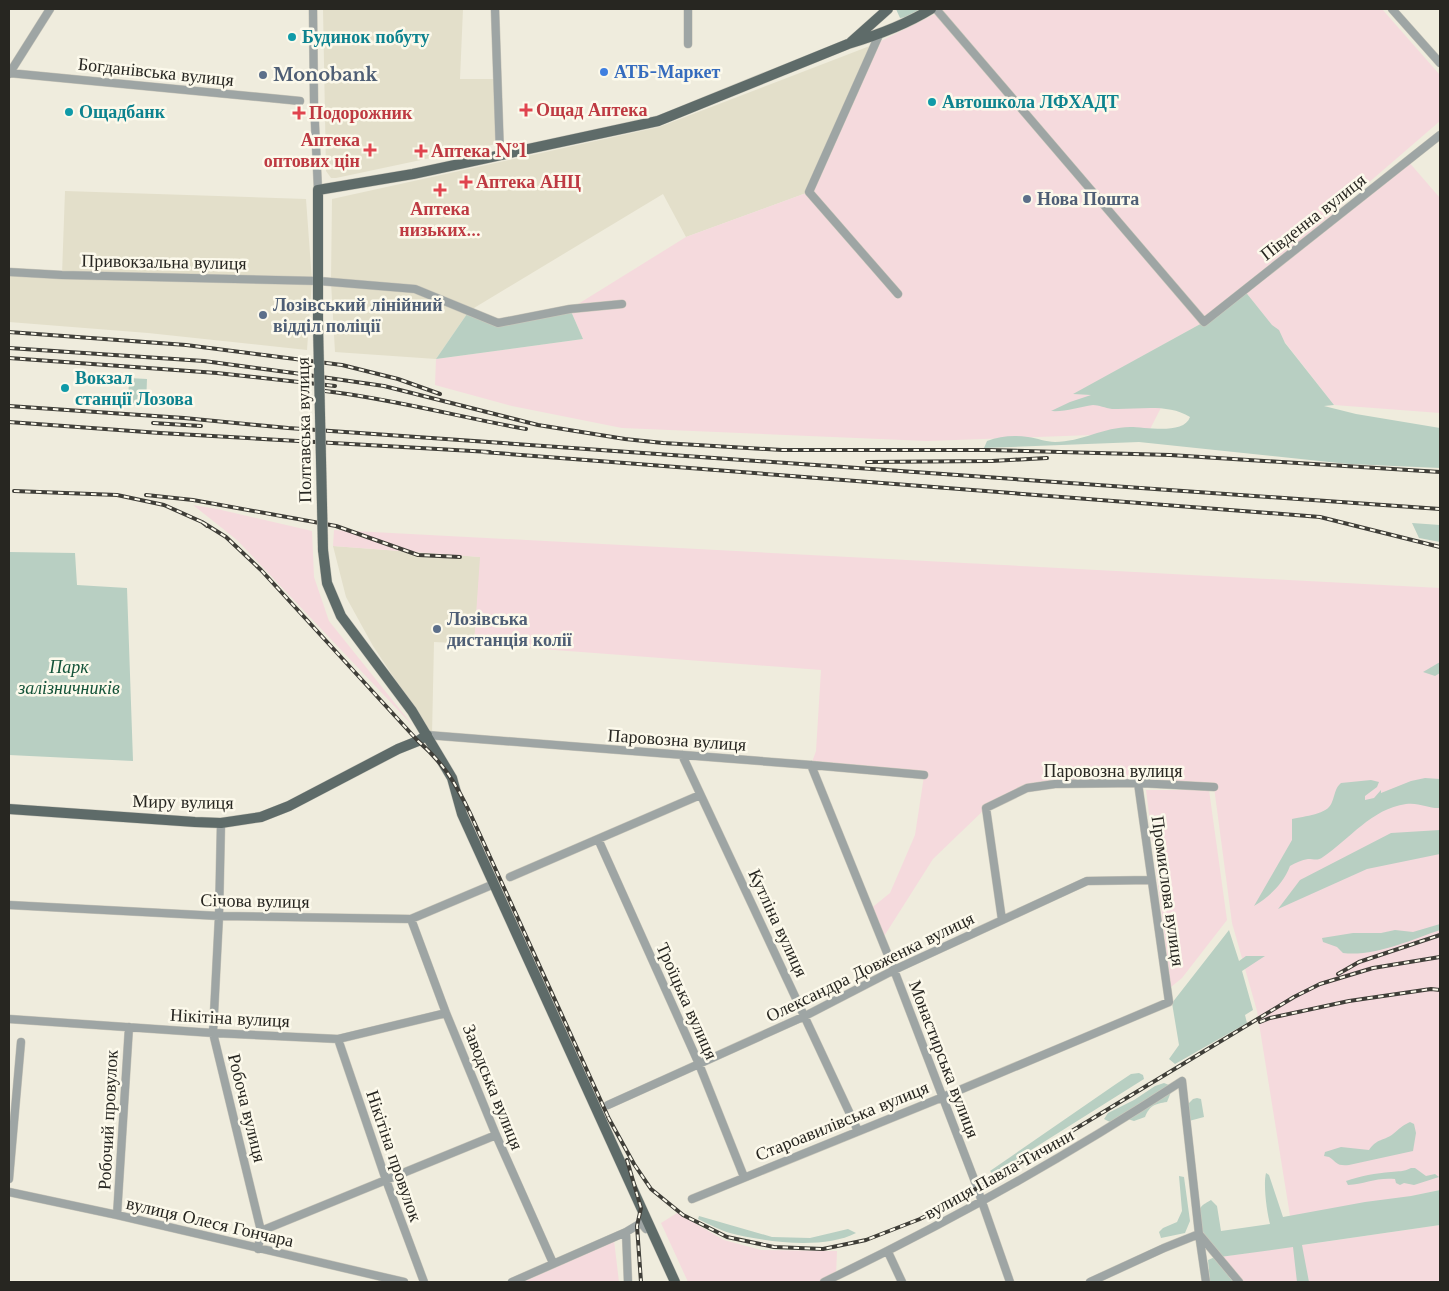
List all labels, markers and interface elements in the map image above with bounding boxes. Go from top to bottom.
place label: Будинок побуту [302,26,430,48]
marker: Будинок побуту [286,31,298,43]
street label: Богданівська вулиця [77,53,235,91]
place label: АТБ-Маркет [614,61,720,83]
place label: Monobank [273,64,379,86]
marker: АТБ-Маркет [598,66,610,78]
marker: Monobank [257,69,269,81]
place label: Автошкола ЛФХАДТ [942,91,1119,113]
marker: Автошкола ЛФХАДТ [926,96,938,108]
place label: Ощад Аптека [536,99,647,121]
place label: Ощадбанк [79,101,166,123]
place label: Подорожник [309,102,413,124]
marker: Ощад Аптека [520,104,532,116]
marker: Ощадбанк [63,106,75,118]
marker: Подорожник [293,107,305,119]
place label: Аптека оптових цін [264,129,360,172]
place label: Аптека №1 [431,140,527,162]
marker: Аптека оптових цін [364,144,376,156]
marker: Аптека №1 [415,145,427,157]
street label: Південна вулиця [1256,169,1370,265]
place label: Аптека АНЦ [476,171,581,193]
marker: Аптека АНЦ [460,176,472,188]
marker: Аптека низьких... [434,184,446,196]
place label: Нова Пошта [1037,188,1139,210]
marker: Нова Пошта [1021,193,1033,205]
place label: Аптека низьких... [399,198,481,241]
street label: Привокзальна вулиця [81,250,247,274]
place label: Лозівський лінійний відділ поліції [273,294,443,337]
marker: Лозівський лінійний відділ поліції [257,309,269,321]
street label: Полтавська вулиця [292,357,316,503]
place label: Вокзал станції Лозова [75,367,193,410]
marker: Вокзал станції Лозова [59,382,71,394]
place label: Лозівська дистанція колії [447,608,573,651]
marker: Лозівська дистанція колії [431,623,443,635]
park label: Парк залізничників [17,656,120,699]
street label: Паровозна вулиця [607,724,747,756]
street label: Паровозна вулиця [1044,760,1182,782]
street label: Миру вулиця [132,790,234,814]
street label: Промислова вулиця [1147,814,1189,968]
street label: Кутліна вулиця [743,866,813,980]
street label: Січова вулиця [200,889,310,913]
street label: Олександра Довженка вулиця [762,907,978,1027]
street label: Троїцька вулиця [651,939,723,1063]
street label: Монастирська вулиця [904,977,984,1141]
street label: Нікітіна вулиця [169,1004,291,1032]
street label: Заводська вулиця [458,1021,528,1153]
street label: Робочий провулок [93,1049,123,1191]
street label: Робоча вулиця [223,1051,271,1165]
street label: Староавилівська вулиця [752,1076,932,1166]
street label: Нікітіна провулок [361,1087,427,1225]
street label: вулиця Павла Тичини [920,1124,1078,1224]
street label: вулиця Олеся Гончара [124,1192,296,1252]

